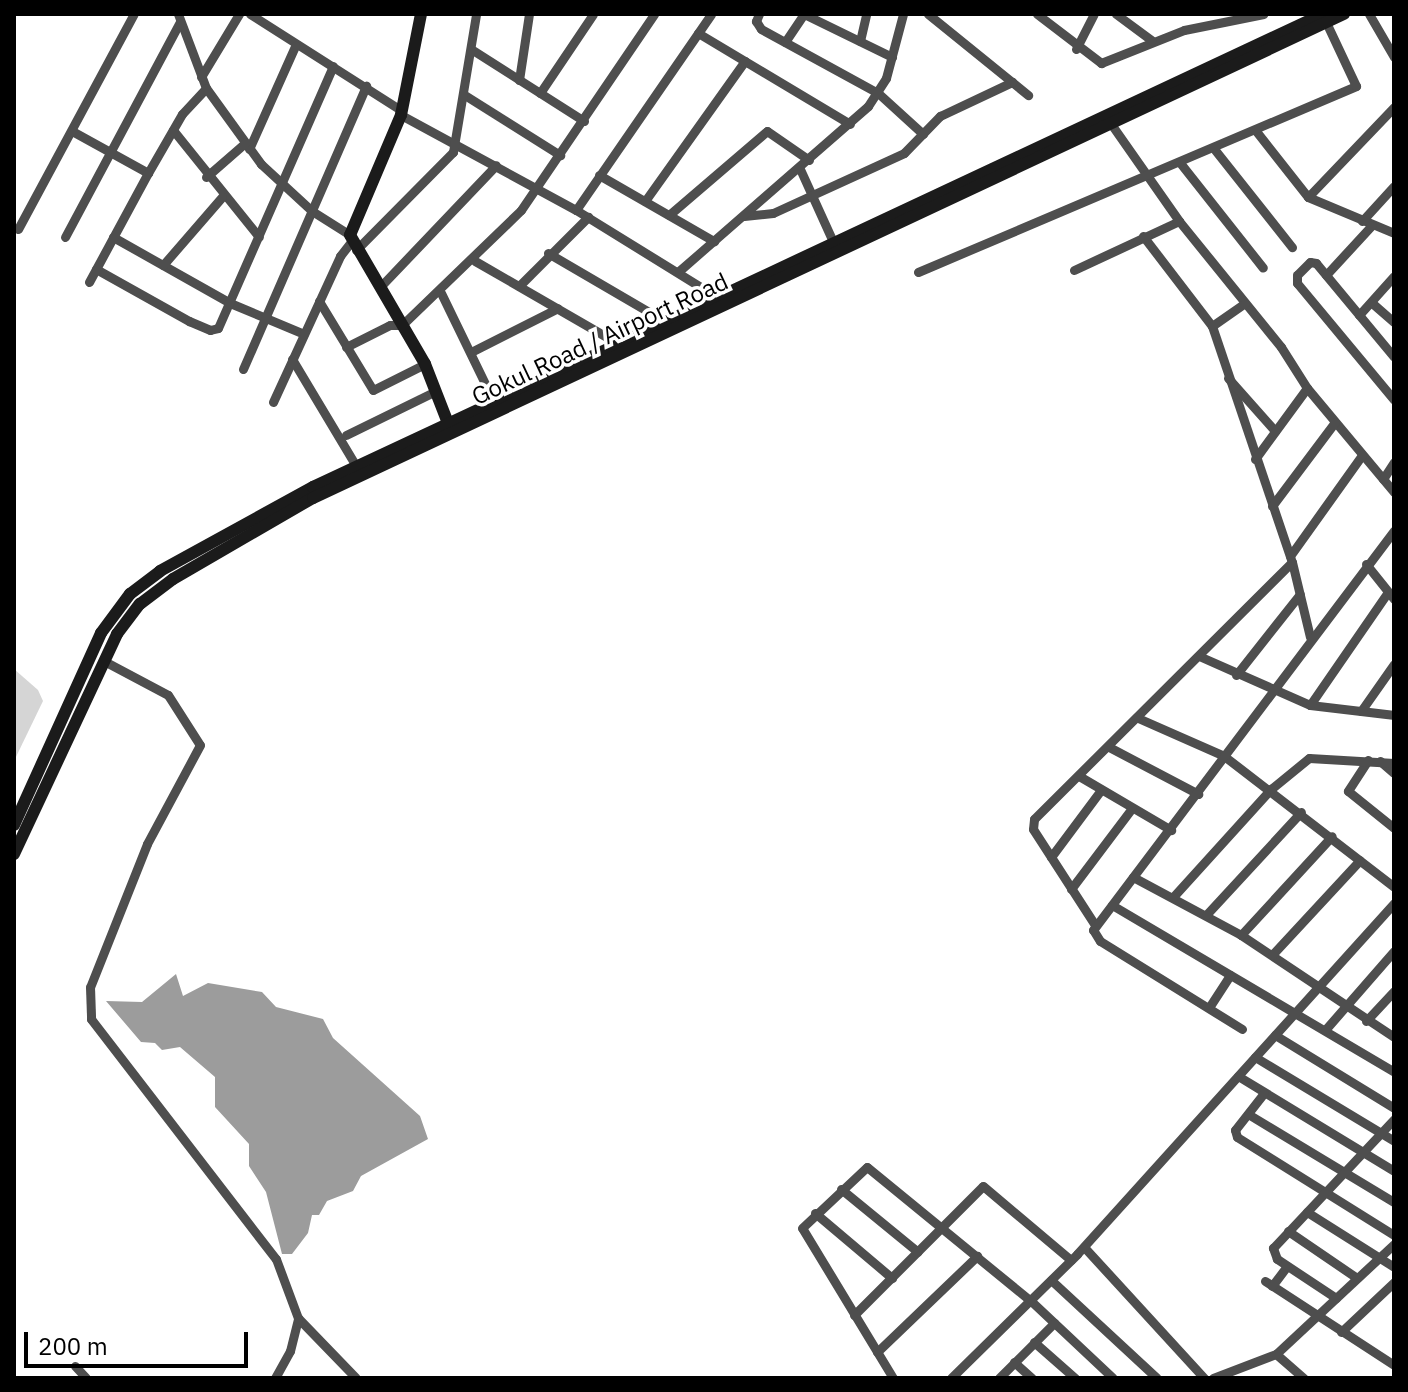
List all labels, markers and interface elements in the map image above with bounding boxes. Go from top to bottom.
street label: Gokul Road / Airport Road [467,267,733,411]
scale bar [28,1316,252,1366]
text: 200 m [38,1330,108,1362]

